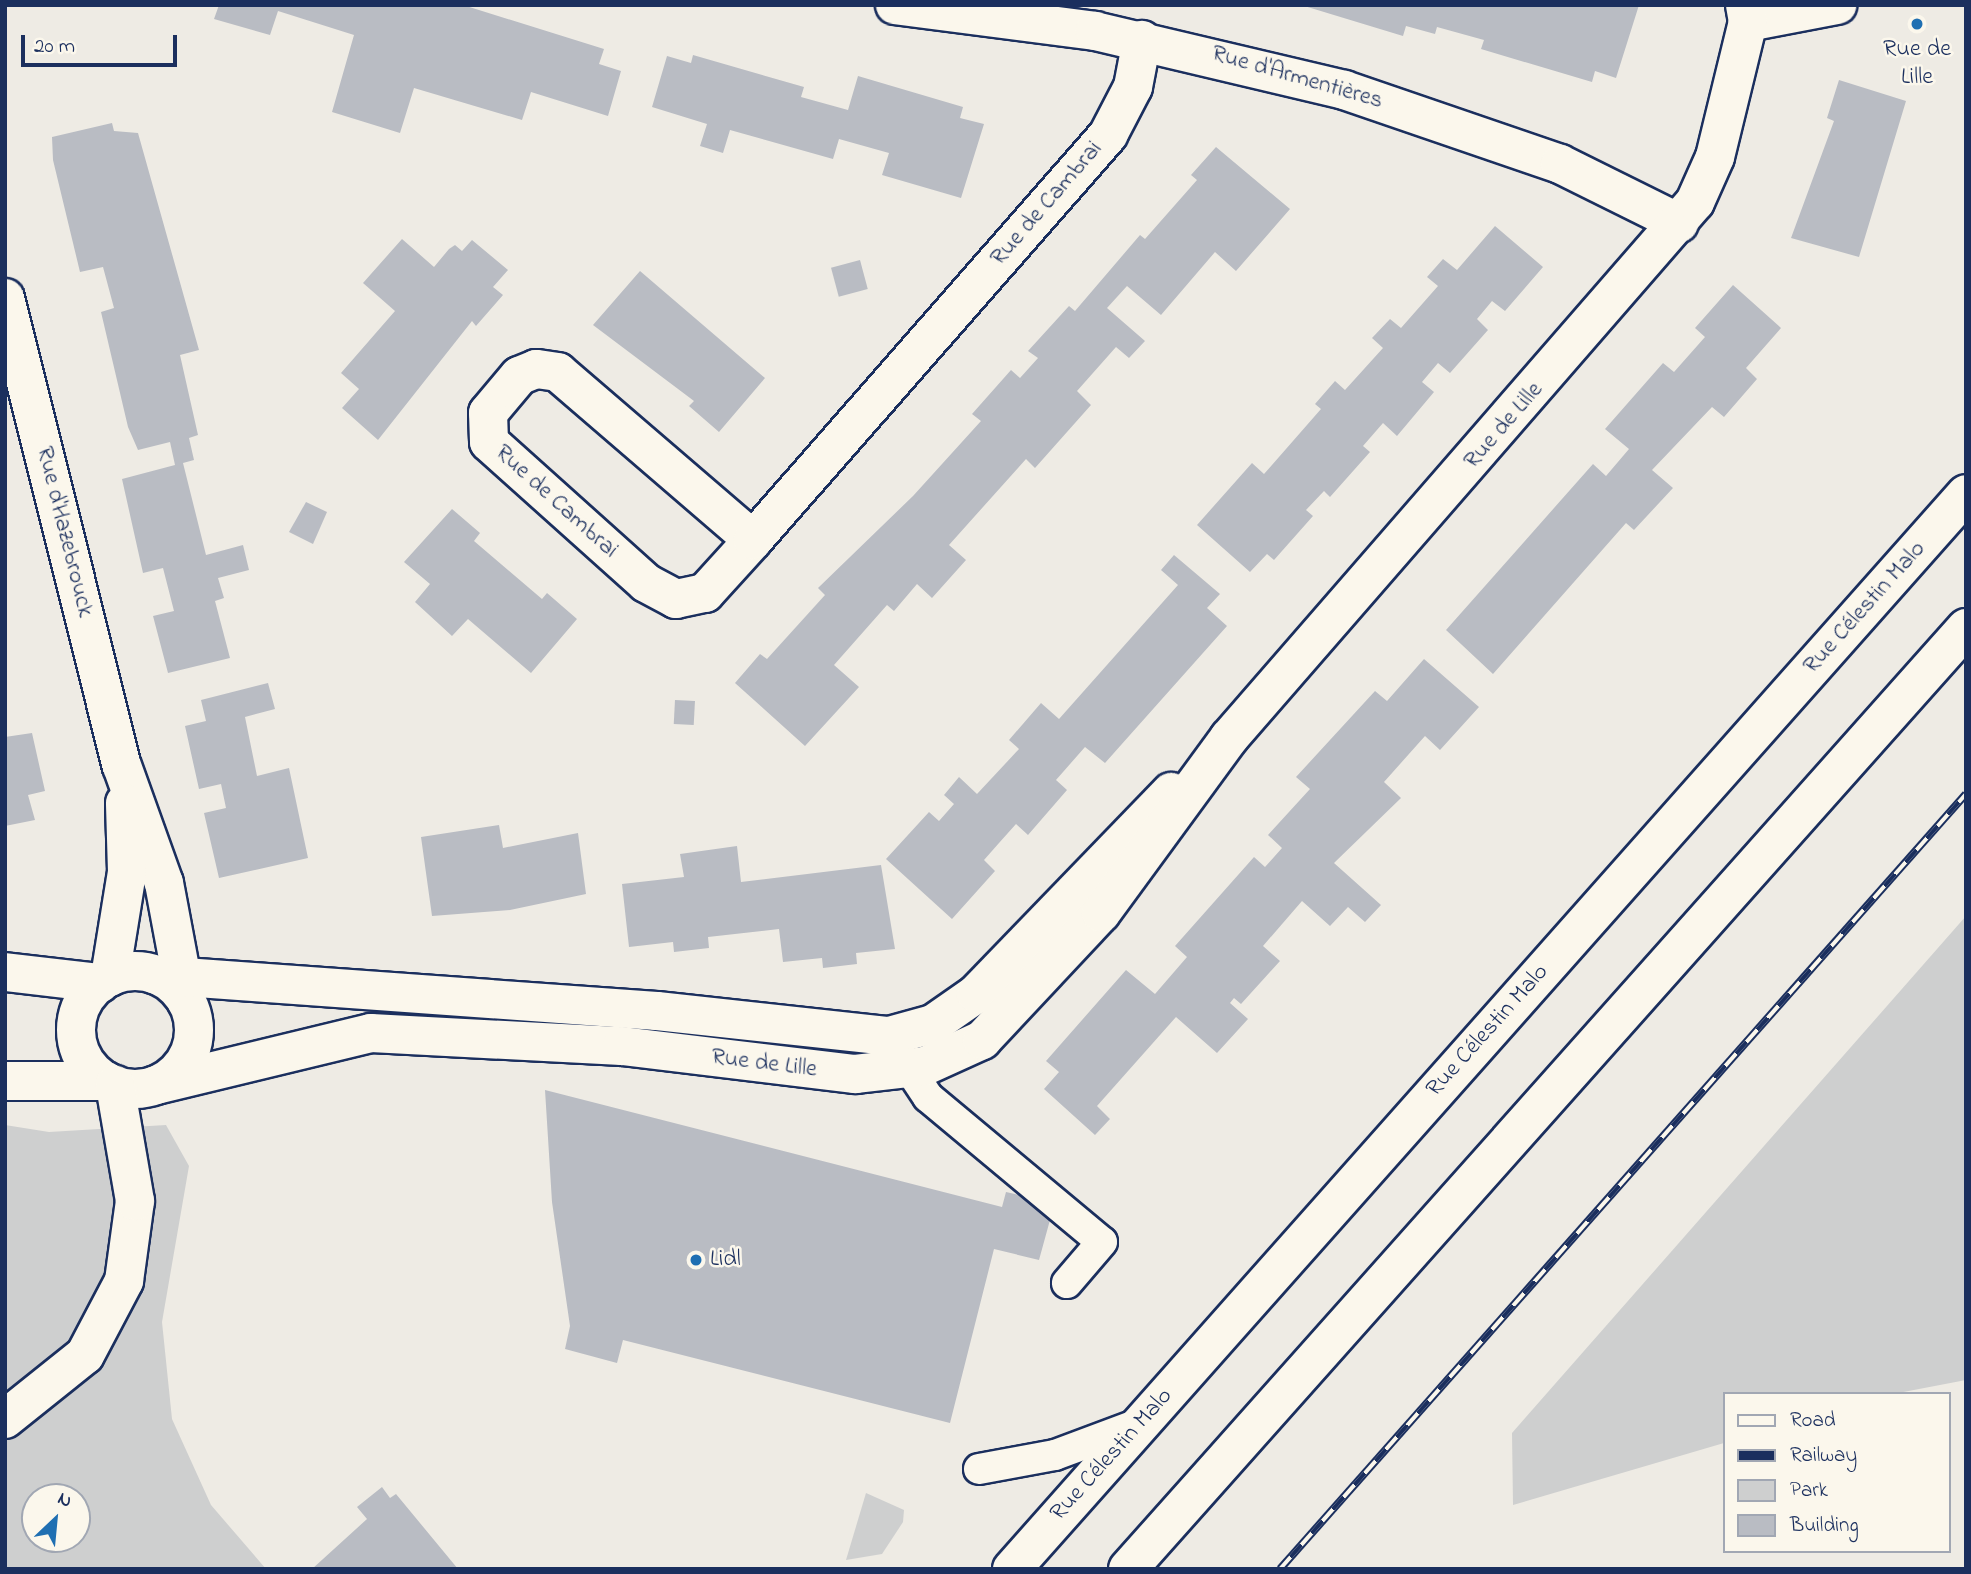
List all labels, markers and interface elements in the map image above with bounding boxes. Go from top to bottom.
marker: Rue de Lille [1909,16,1925,32]
scale bar [24,21,180,65]
text: 20 m [34,32,75,62]
place label: Rue de Lille [1883,36,1951,92]
street label: Rue d'Armentières [1208,40,1386,116]
street label: Rue de Cambrai [985,136,1109,272]
street label: Rue de Lille [1458,377,1550,475]
street label: Rue de Cambrai [488,439,624,565]
street label: Rue d'Hazebrouck [29,444,99,620]
street label: Rue Célestin Malo [1798,536,1932,680]
street label: Rue Célestin Malo [1421,959,1555,1103]
street label: Rue de Lille [710,1043,818,1085]
place label: Lidl [710,1246,741,1274]
marker: Lidl [688,1252,704,1268]
street label: Rue Célestin Malo [1045,1383,1179,1527]
legend [1722,1392,1950,1553]
text: Road [1790,1406,1836,1436]
text: Railway [1790,1441,1857,1471]
text: Park [1790,1476,1828,1506]
north arrow [21,1483,91,1553]
text: N [53,1486,76,1515]
text: Building [1790,1511,1859,1541]

